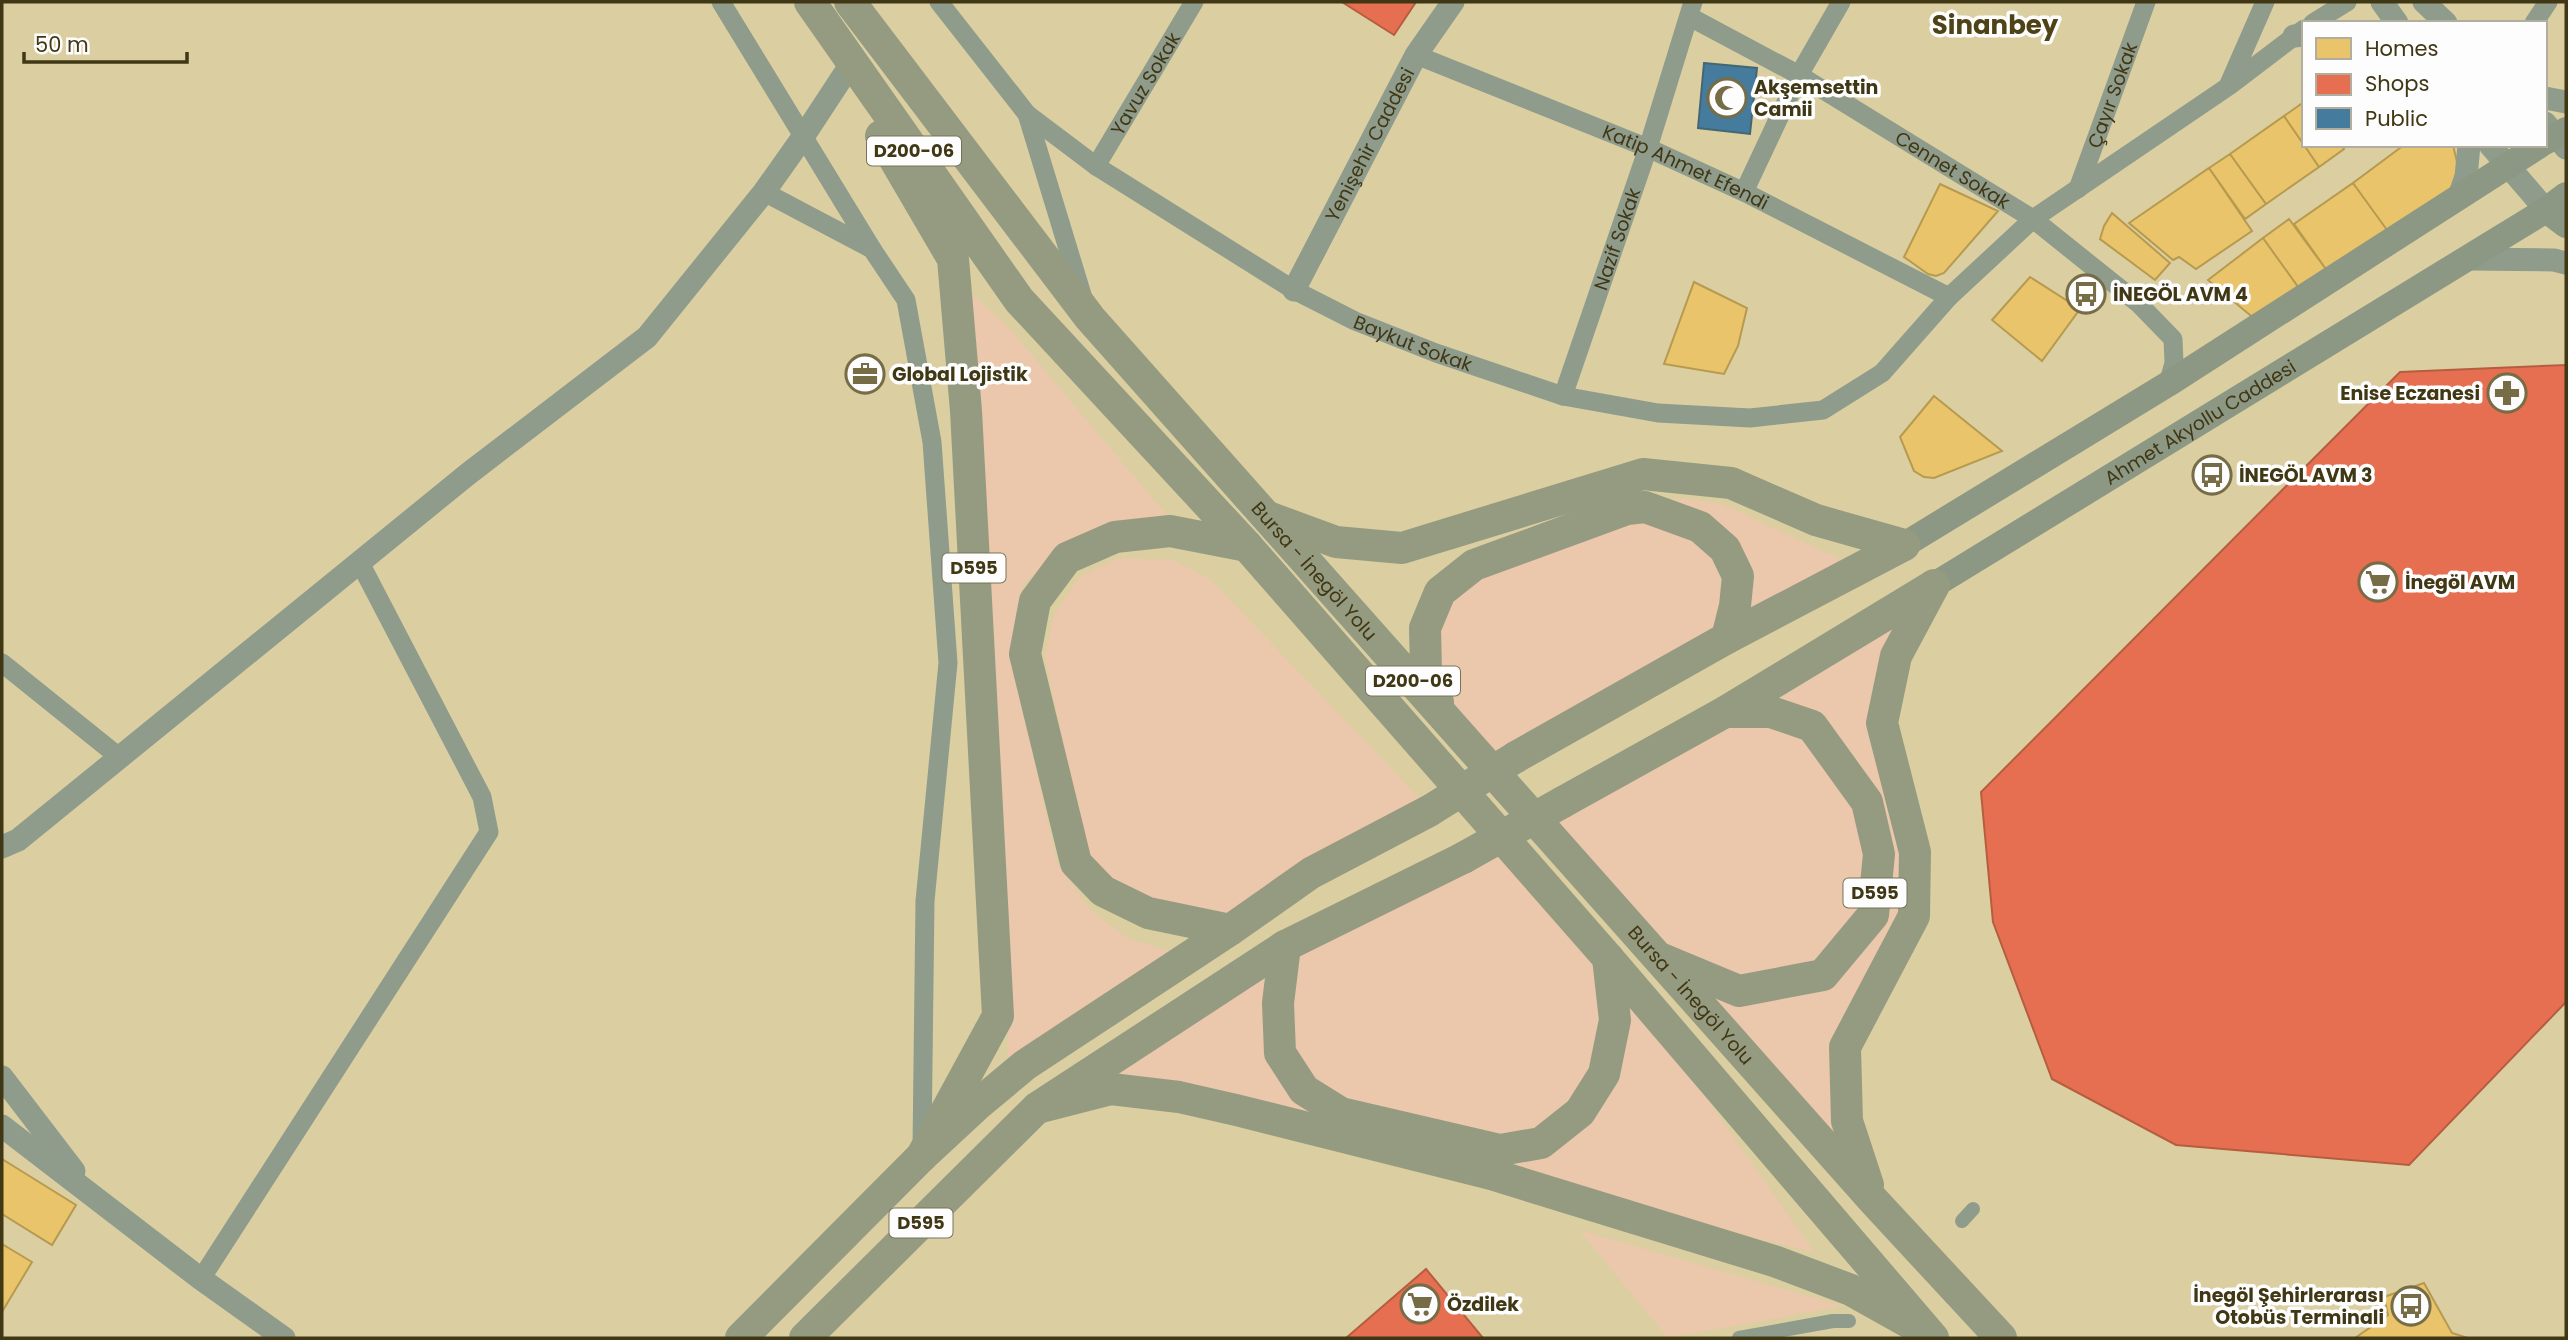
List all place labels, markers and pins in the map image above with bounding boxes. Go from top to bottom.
place label: Akşemsettin Camii [1754,74,1878,123]
mosque icon: Akşemsettin Camii [1706,77,1748,119]
bus stop icon: İNEGÖL AVM 4 [2065,273,2107,315]
place label: İNEGÖL AVM 4 [2113,281,2248,308]
office icon: Global Lojistik [844,353,886,395]
place label: Global Lojistik [892,361,1028,388]
pharmacy icon: Enise Eczanesi [2486,372,2528,414]
place label: Enise Eczanesi [2340,380,2480,407]
bus stop icon: İNEGÖL AVM 3 [2191,454,2233,496]
place label: İNEGÖL AVM 3 [2239,462,2373,489]
supermarket icon: İnegöl AVM [2357,561,2399,603]
place label: İnegöl AVM [2405,569,2515,596]
place label: İnegöl Şehirlerarası Otobüs Terminali [2193,1282,2384,1331]
supermarket icon: Özdilek [1399,1283,1441,1325]
bus stop icon: İnegöl Şehirlerarası Otobüs Terminali [2390,1285,2432,1327]
place label: Özdilek [1447,1291,1519,1318]

